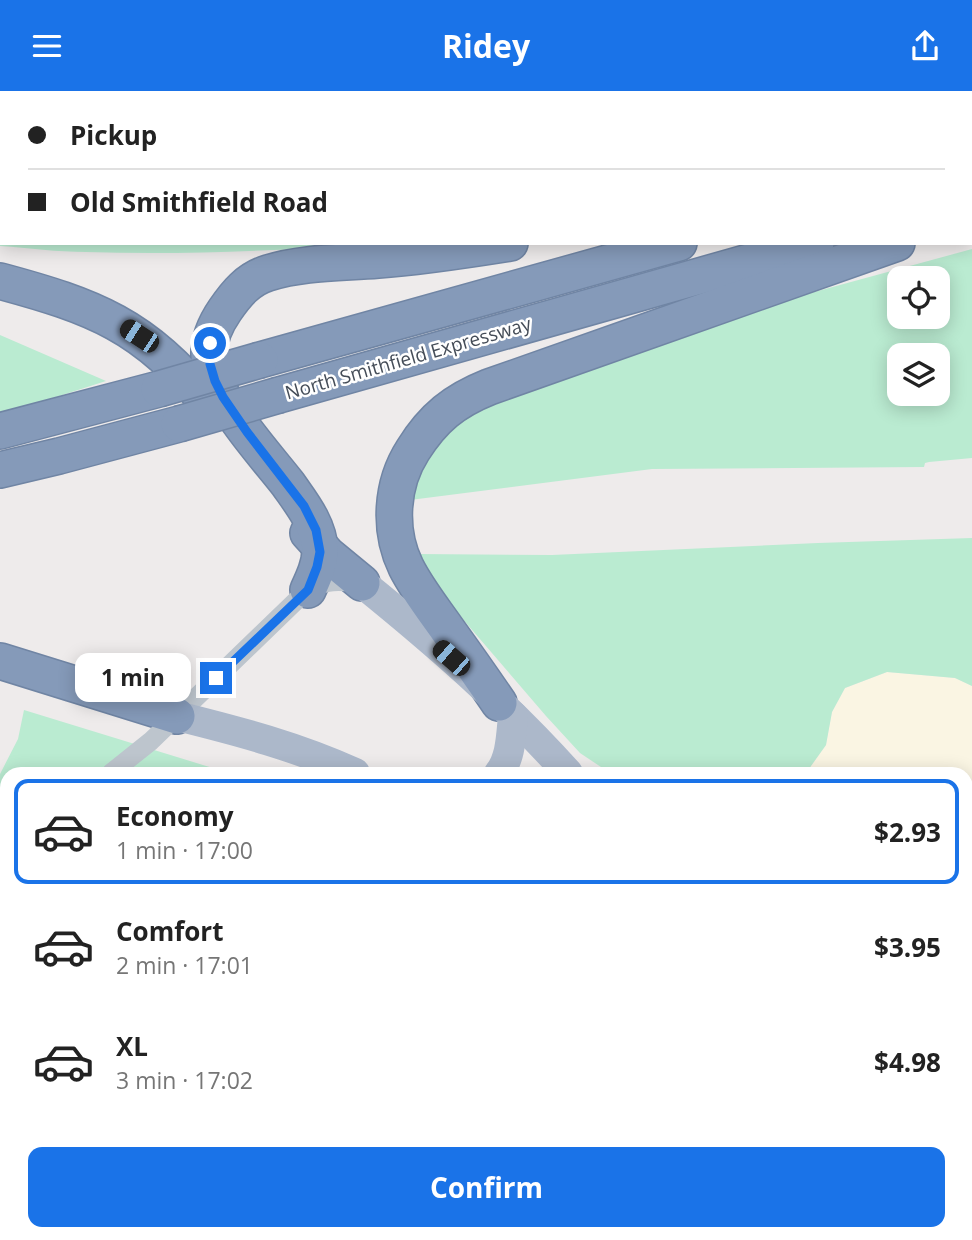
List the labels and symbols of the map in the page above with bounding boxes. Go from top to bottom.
street label: North Smithfield Expressway [282,310,534,406]
car [116,316,163,356]
route start [194,327,226,359]
car [429,636,474,680]
callout: 1 min [76,653,192,703]
route end [200,662,232,694]

